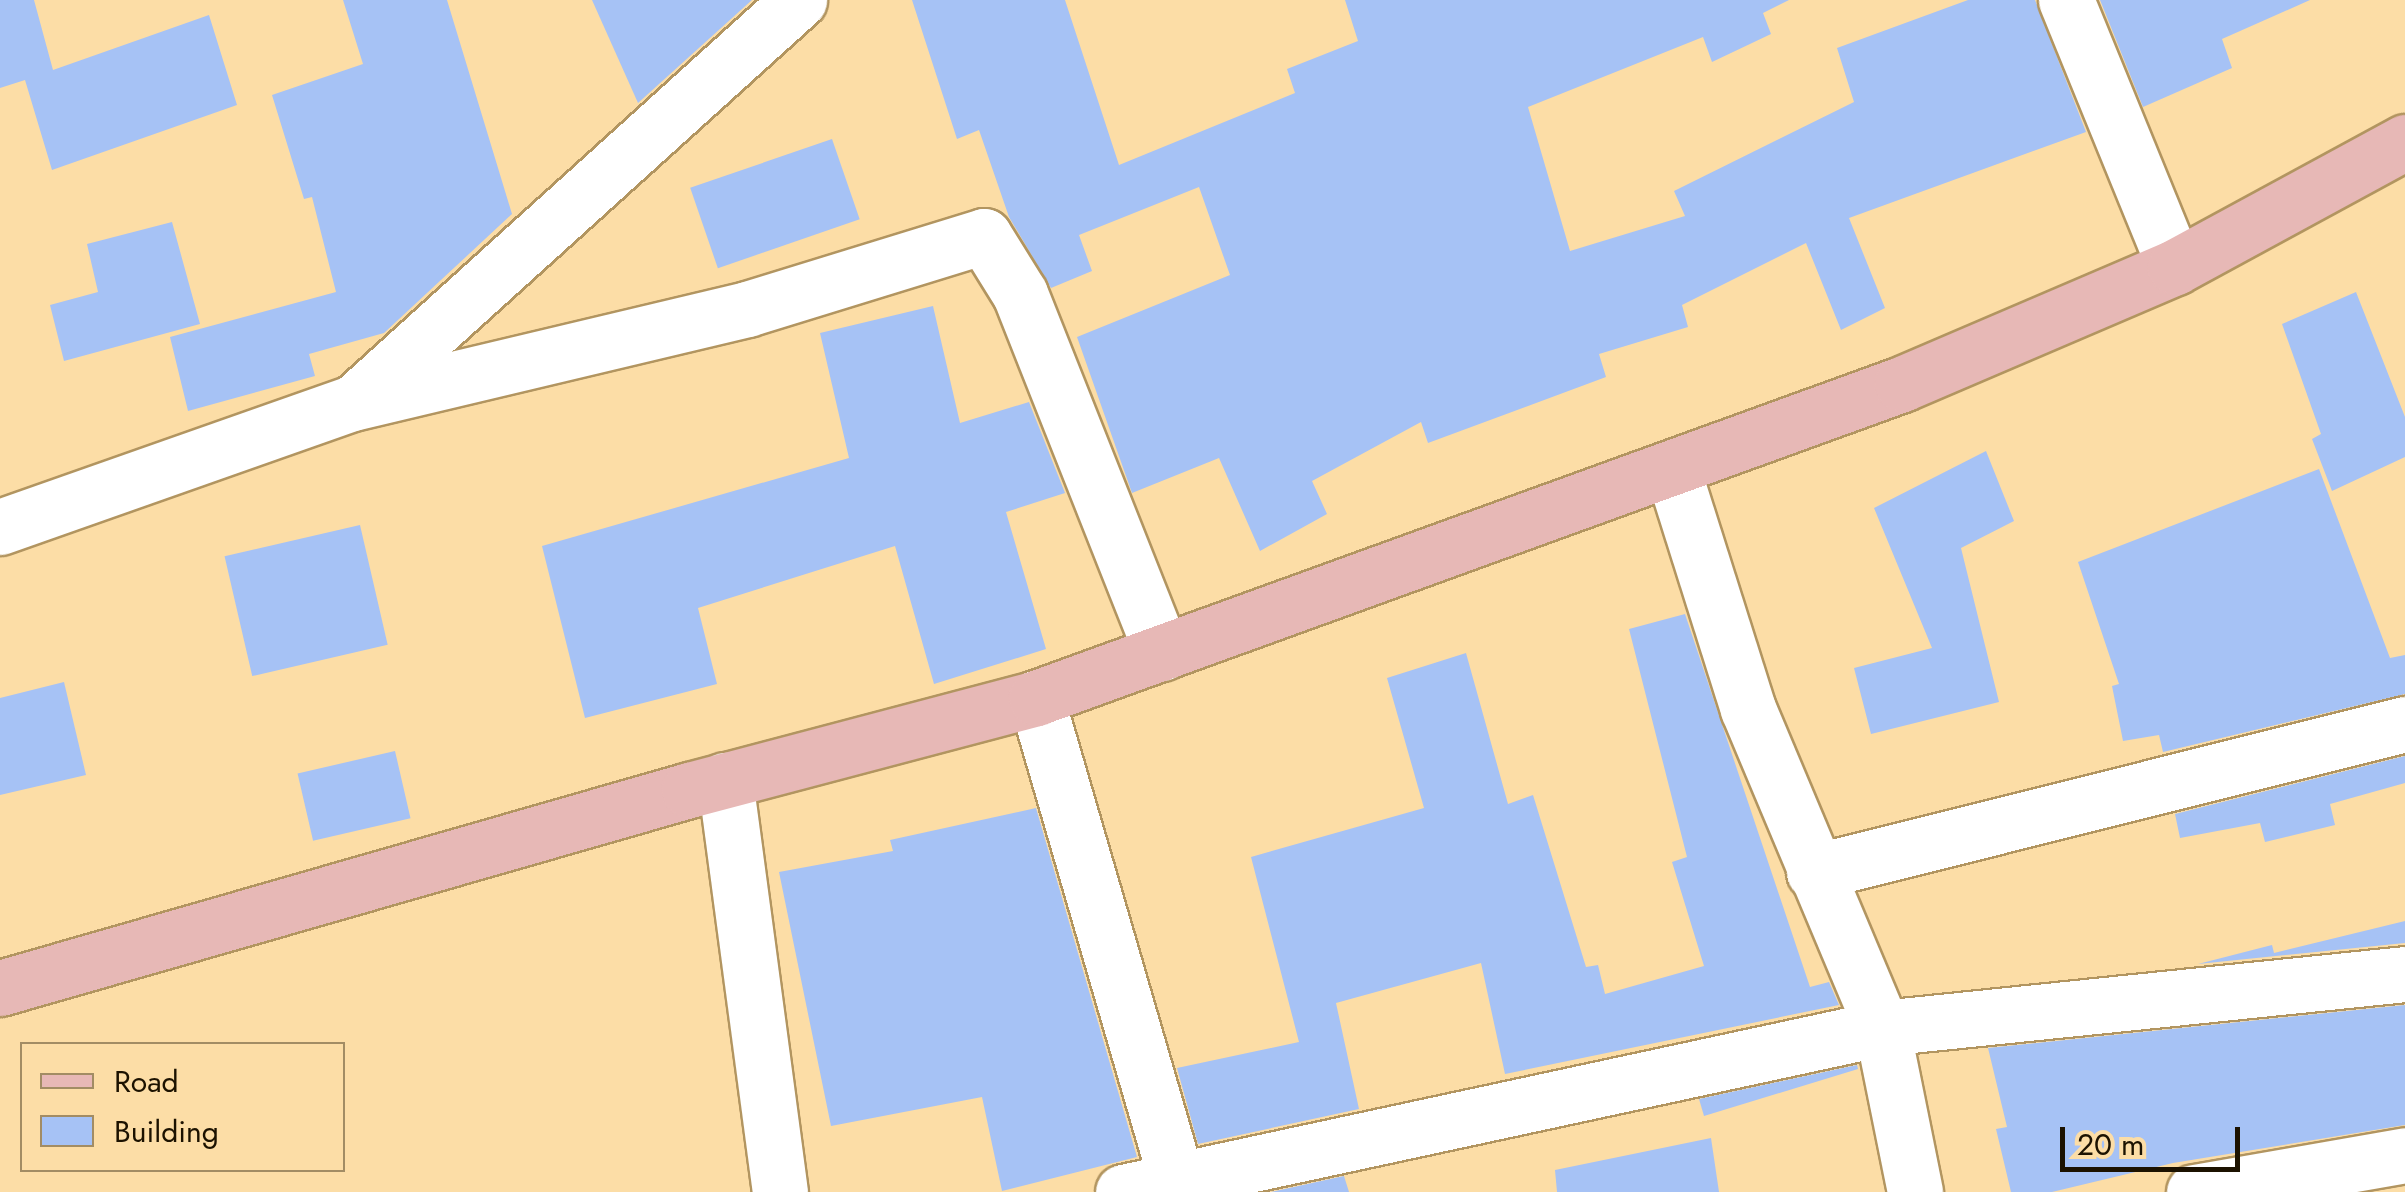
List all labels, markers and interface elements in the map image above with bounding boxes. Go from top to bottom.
legend [20,1042,345,1172]
text: Road [114,1060,179,1103]
scale bar [2065,1107,2245,1169]
text: Building [114,1110,219,1153]
text: 20 m [2077,1123,2144,1166]

